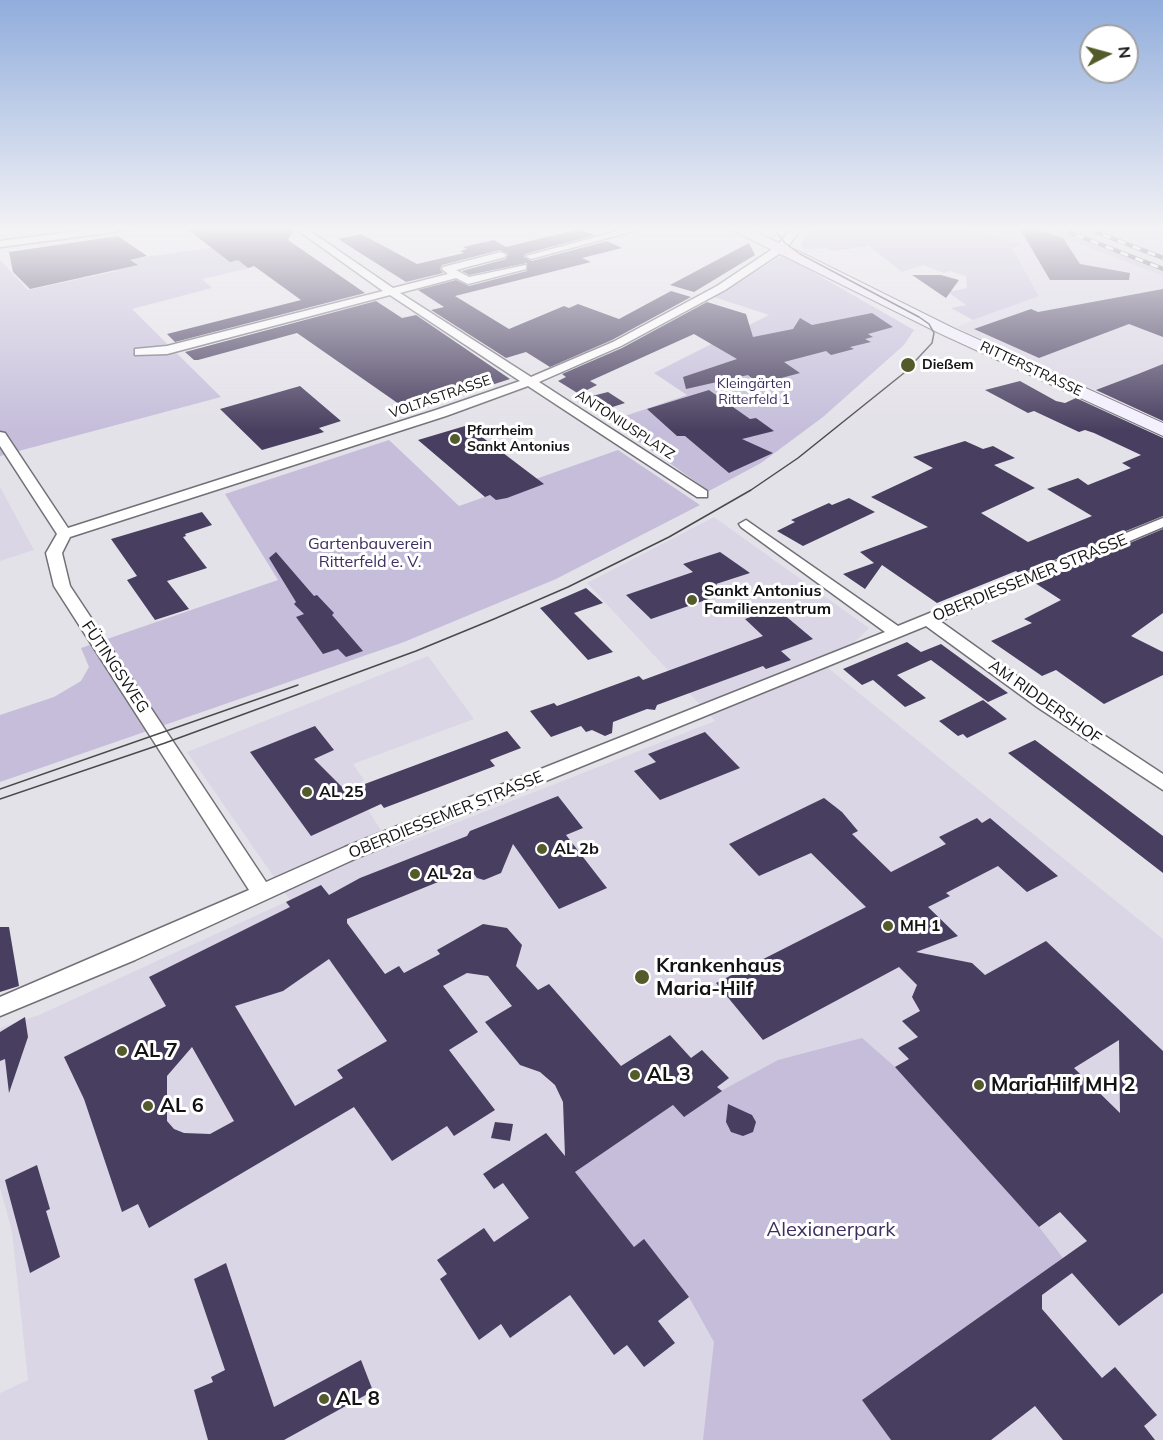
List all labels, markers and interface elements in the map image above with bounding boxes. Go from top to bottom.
north arrow [1079,24,1139,84]
text: N [1114,45,1135,59]
street label: RITTERSTRASSE [977,338,1085,400]
marker: Dießem [899,356,917,374]
place label: Dießem [922,357,974,373]
street label: VOLTASTRASSE [387,372,493,422]
park label: Kleingärten Ritterfeld 1 [717,376,791,408]
street label: ANTONIUSPLATZ [572,387,678,463]
place label: Pfarrheim Sankt Antonius [467,423,570,455]
marker: Pfarrheim Sankt Antonius [448,432,462,446]
street label: OBERDIESSEMER STRASSE [930,530,1130,626]
park label: Gartenbauverein Ritterfeld e. V. [308,534,432,572]
place label: Sankt Antonius Familienzentrum [704,581,831,619]
marker: Sankt Antonius Familienzentrum [685,593,699,607]
street label: FÜTINGSWEG [77,617,153,717]
street label: AM RIDDERSHOF [985,656,1105,748]
street label: OBERDIESSEMER STRASSE [346,767,546,863]
place label: AL 25 [319,782,364,802]
marker: AL 25 [300,785,314,799]
place label: AL 2b [554,839,599,859]
marker: AL 2b [535,842,549,856]
place label: AL 2a [427,864,472,884]
marker: AL 2a [408,867,422,881]
place label: MH 1 [900,916,940,936]
marker: MH 1 [881,919,895,933]
place label: Krankenhaus Maria-Hilf [656,954,782,1001]
marker: Krankenhaus Maria-Hilf [633,968,651,986]
place label: AL 7 [134,1039,178,1063]
marker: AL 7 [115,1044,129,1058]
place label: AL 3 [647,1063,691,1087]
marker: AL 3 [628,1068,642,1082]
place label: MariaHilf MH 2 [991,1073,1135,1097]
marker: MariaHilf MH 2 [972,1078,986,1092]
place label: AL 6 [160,1094,204,1118]
marker: AL 6 [141,1099,155,1113]
park label: Alexianerpark [766,1218,896,1242]
place label: AL 8 [336,1387,380,1411]
marker: AL 8 [317,1392,331,1406]

